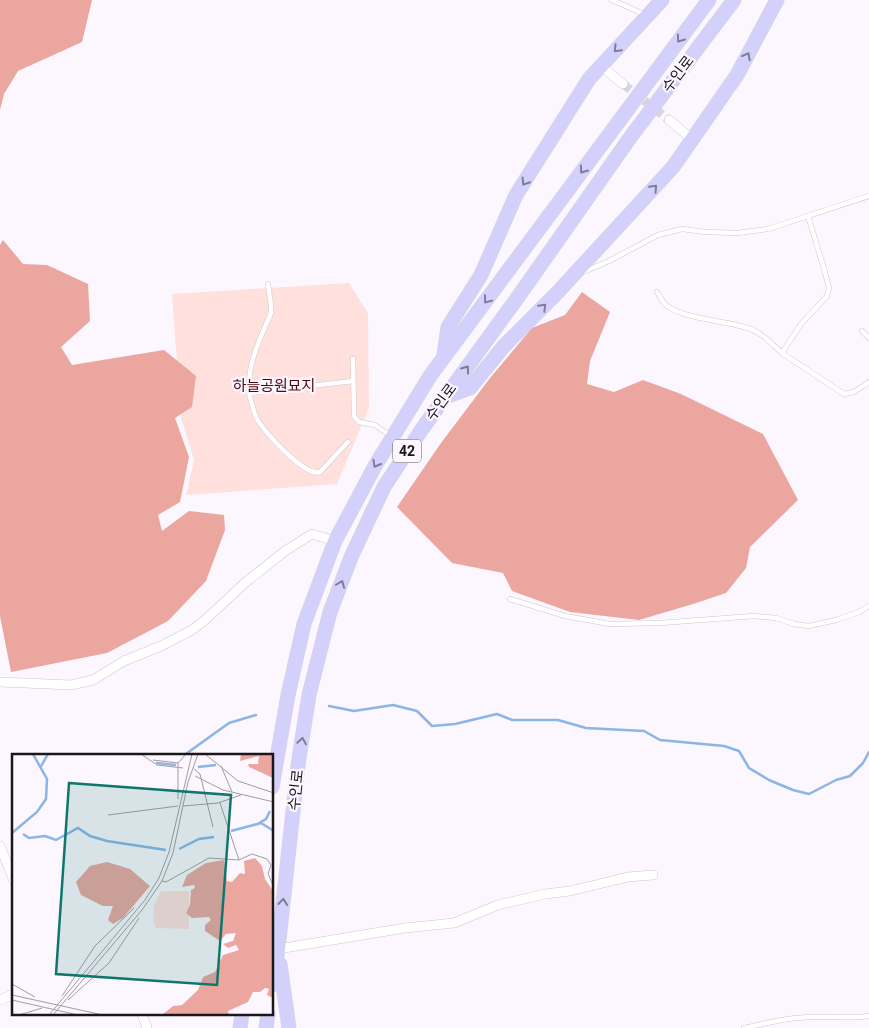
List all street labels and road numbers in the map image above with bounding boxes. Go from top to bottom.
street label: 수인로 [658,52,698,96]
street label: 수인로 [422,380,460,424]
road number: 42 [393,440,421,462]
street label: 수인로 [285,768,307,812]

